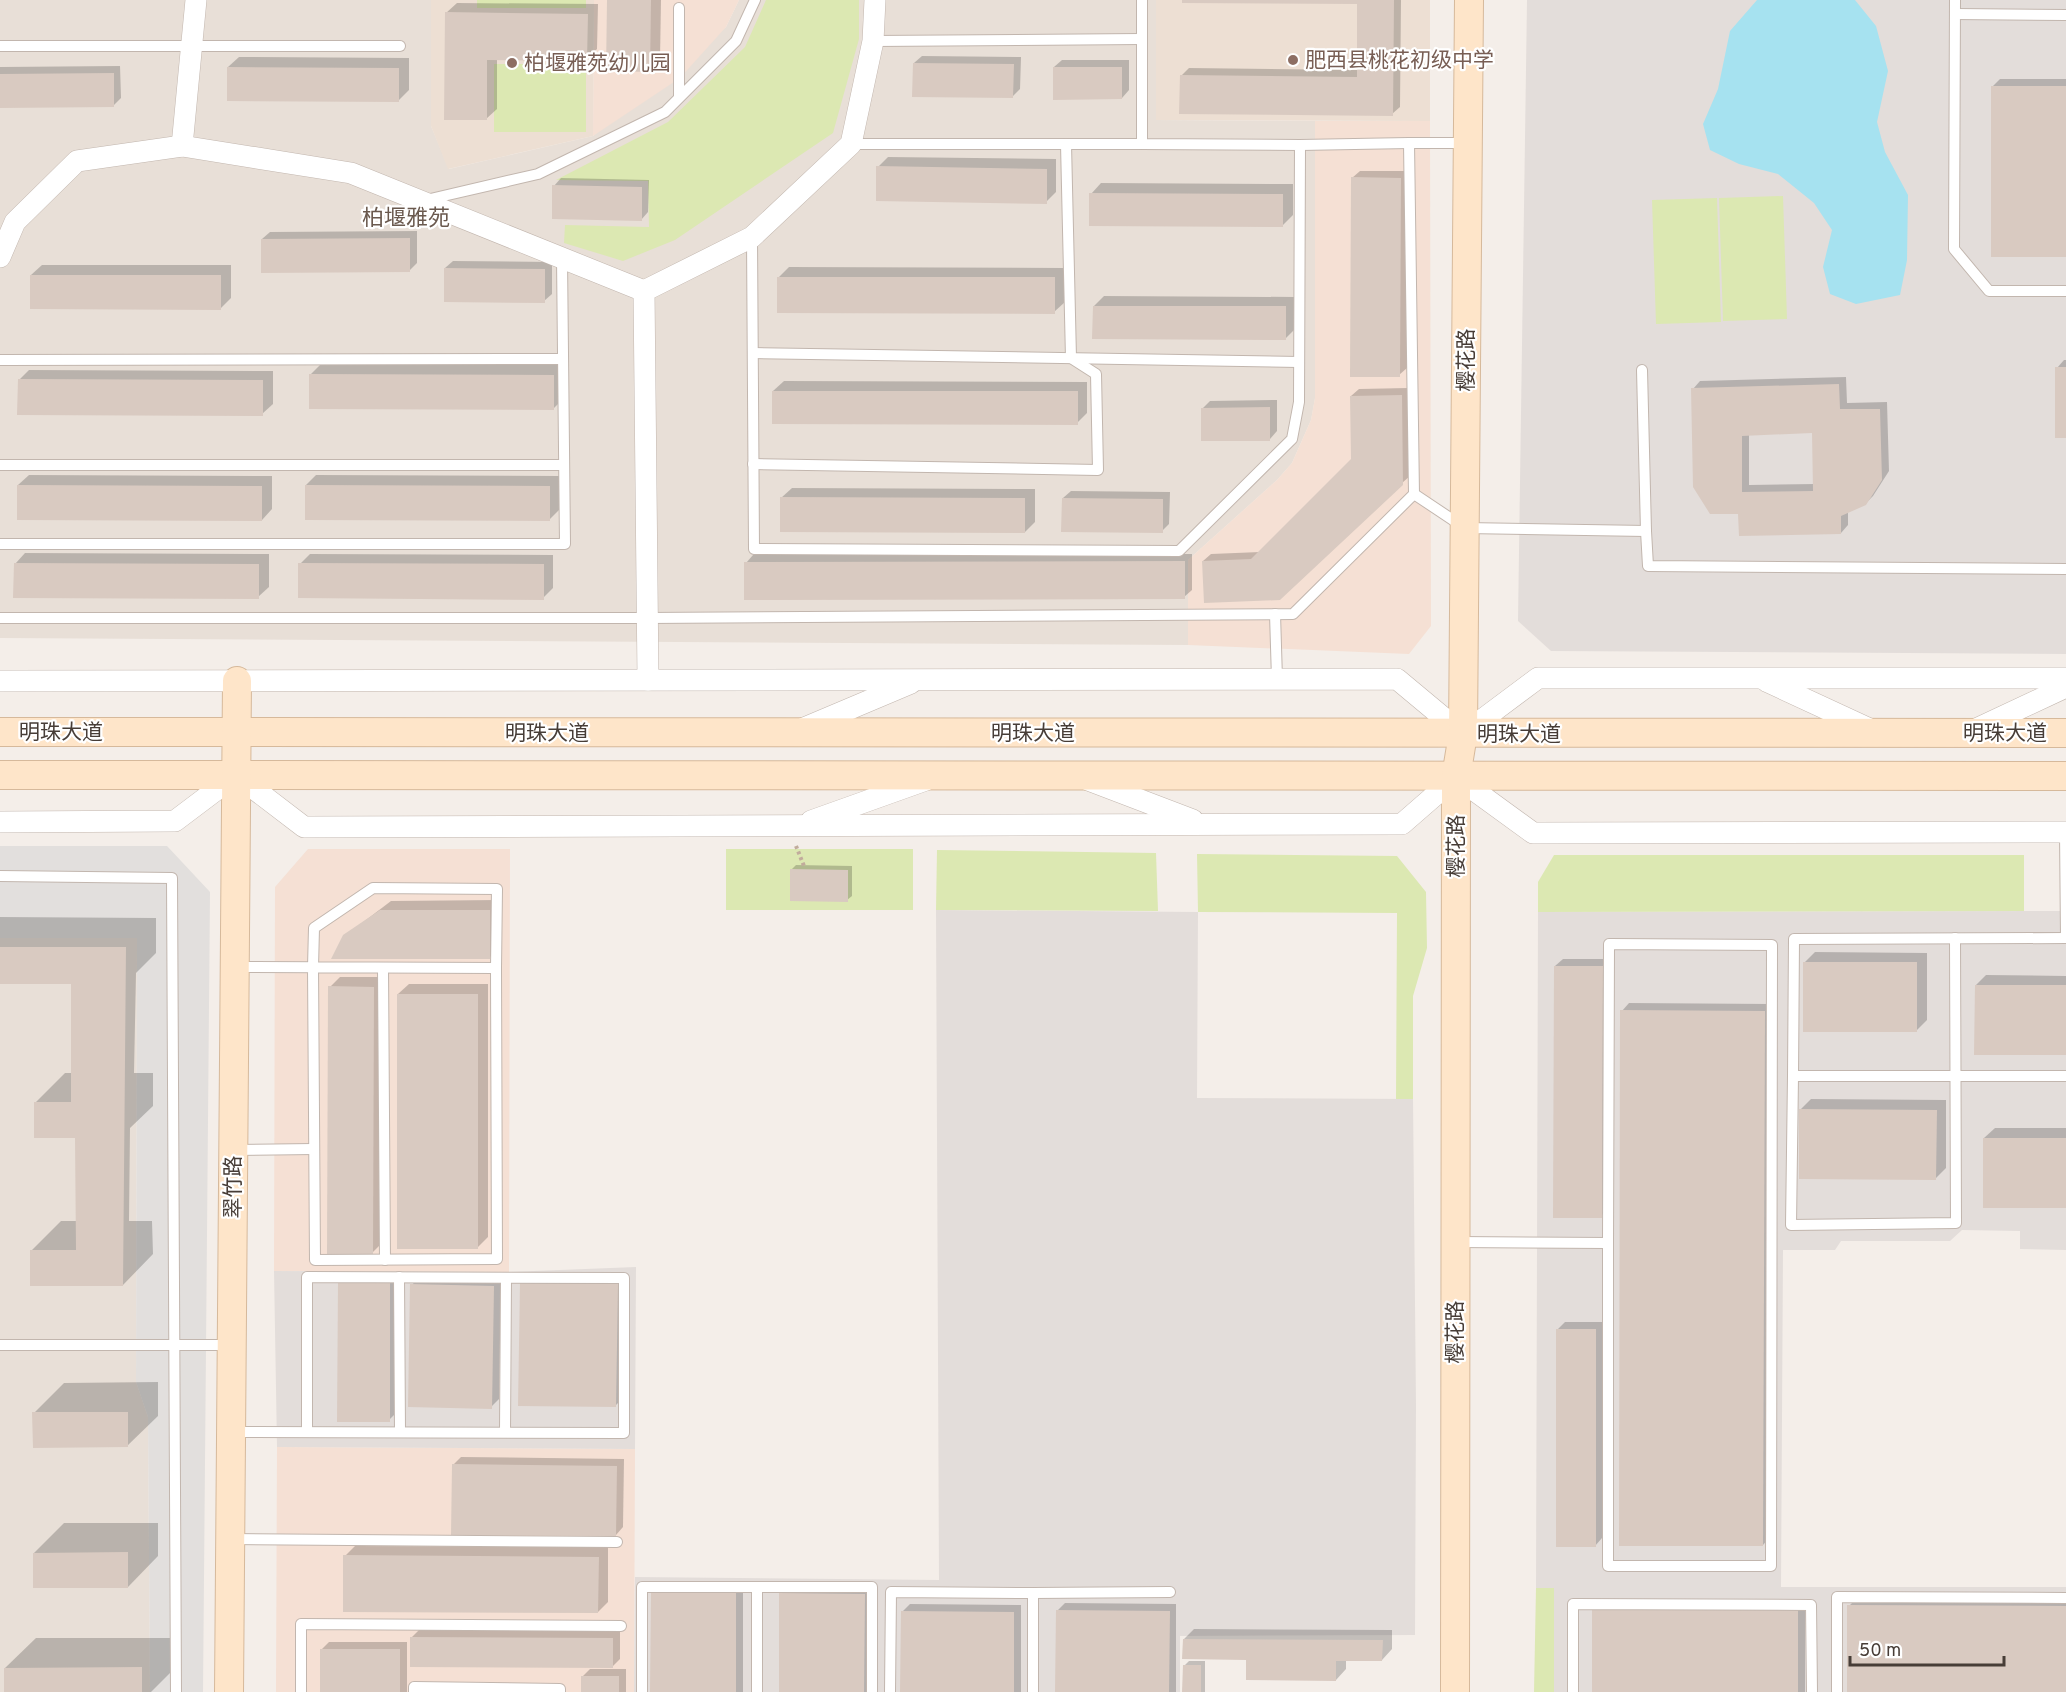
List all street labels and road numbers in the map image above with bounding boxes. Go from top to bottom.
street label: 樱花路 [1454,329,1481,392]
street label: 明珠大道 [19,720,103,747]
street label: 明珠大道 [505,721,589,748]
street label: 明珠大道 [991,721,1075,748]
street label: 明珠大道 [1963,721,2047,748]
street label: 明珠大道 [1477,722,1561,749]
street label: 樱花路 [1444,815,1471,878]
street label: 翠竹路 [221,1156,248,1219]
street label: 樱花路 [1443,1301,1470,1364]

